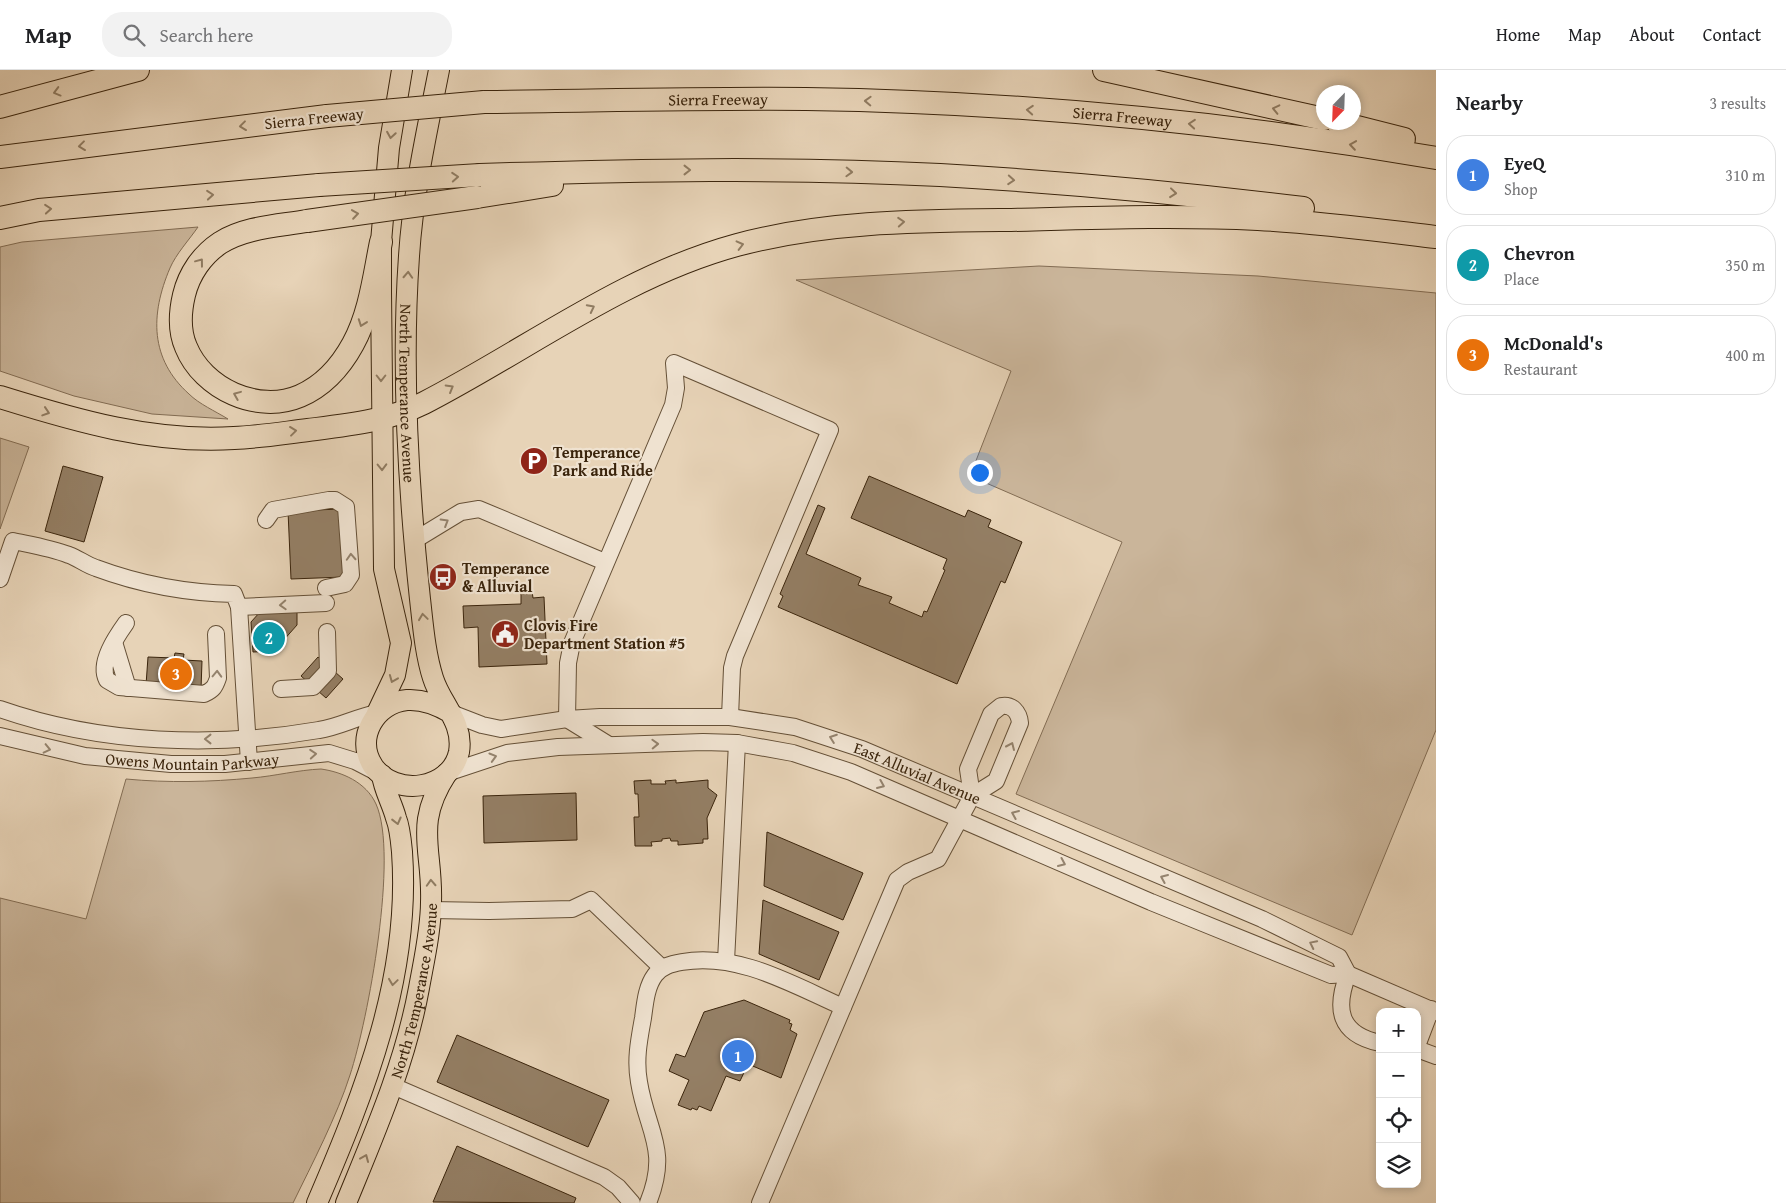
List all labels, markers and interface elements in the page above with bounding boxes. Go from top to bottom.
search box [102,12,452,57]
text: Map [25,17,72,52]
icon: search [120,21,148,49]
text: Search here [160,21,253,49]
text: Home [1496,21,1540,48]
text: Map [1568,21,1601,48]
text: About [1629,21,1675,48]
text: Contact [1703,21,1761,48]
north arrow [1316,85,1361,130]
one-way arrow [53,86,61,96]
street label: Sierra Freeway [668,87,768,111]
text: Nearby [1456,87,1523,118]
text: 3 results [1709,91,1766,115]
one-way arrow [864,96,872,107]
street label: Sierra Freeway [1072,100,1173,133]
street label: Sierra Freeway [263,101,365,135]
one-way arrow [1026,104,1034,115]
one-way arrow [1271,104,1280,115]
one-way arrow [1188,119,1196,130]
one-way arrow [239,120,247,131]
one-way arrow [386,132,397,140]
one-way arrow [78,140,86,151]
one-way arrow [1349,140,1357,151]
text: EyeQ [1504,149,1545,177]
text: 1 [1469,163,1477,187]
text: 310 m [1725,163,1765,187]
one-way arrow [683,165,691,175]
one-way arrow [845,167,853,178]
one-way arrow [451,171,459,182]
one-way arrow [1008,174,1016,185]
text: Shop [1504,177,1538,201]
one-way arrow [1170,187,1178,198]
one-way arrow [206,189,214,200]
one-way arrow [44,204,52,215]
one-way arrow [351,210,360,220]
one-way arrow [897,217,905,228]
text: Chevron [1504,239,1575,267]
one-way arrow [736,240,745,251]
text: 2 [1469,253,1477,277]
text: 350 m [1725,253,1765,277]
one-way arrow [194,258,203,268]
text: Place [1504,267,1539,291]
one-way arrow [402,271,413,279]
street label: North Temperance Avenue [394,304,422,483]
one-way arrow [586,304,595,314]
one-way arrow [358,318,368,327]
text: McDonald's [1504,329,1603,357]
text: 3 [1469,343,1477,367]
text: 400 m [1725,343,1765,367]
text: Restaurant [1504,357,1578,381]
one-way arrow [376,374,386,382]
one-way arrow [444,385,453,395]
one-way arrow [234,391,242,401]
one-way arrow [42,406,50,416]
one-way arrow [289,426,297,437]
place label: Temperance Park and Ride [553,440,653,482]
parking icon: Temperance Park and Ride [519,446,549,476]
your location [967,460,993,486]
one-way arrow [377,464,387,472]
one-way arrow [440,518,449,528]
one-way arrow [345,552,356,560]
place label: Temperance & Alluvial [462,556,550,598]
bus stop icon: Temperance & Alluvial [428,562,458,592]
one-way arrow [279,600,287,611]
one-way arrow [418,613,428,622]
place label: Clovis Fire Department Station #5 [524,613,685,655]
pin: 2 [253,619,285,657]
public building icon: Clovis Fire Department Station #5 [490,619,520,649]
pin: 3 [160,655,192,693]
one-way arrow [211,669,222,677]
one-way arrow [389,674,399,683]
one-way arrow [204,734,212,744]
one-way arrow [829,734,837,744]
street label: East Alluvial Avenue [851,735,985,810]
one-way arrow [651,738,659,749]
one-way arrow [1005,742,1016,751]
one-way arrow [43,743,51,754]
street label: Owens Mountain Parkway [105,746,280,776]
one-way arrow [309,748,317,759]
one-way arrow [489,753,497,763]
one-way arrow [876,778,885,789]
one-way arrow [1011,809,1020,820]
one-way arrow [391,817,402,825]
one-way arrow [1057,857,1066,868]
one-way arrow [1160,873,1169,884]
one-way arrow [425,879,436,887]
street label: North Temperance Avenue [384,903,443,1081]
one-way arrow [1309,940,1318,950]
one-way arrow [388,979,399,987]
map controls [1376,1008,1421,1188]
button: + [1376,1008,1421,1053]
pin: 1 [722,1037,754,1075]
button: − [1376,1053,1421,1098]
button: locate [1376,1098,1421,1143]
button: layers [1376,1143,1421,1188]
one-way arrow [358,1154,369,1163]

